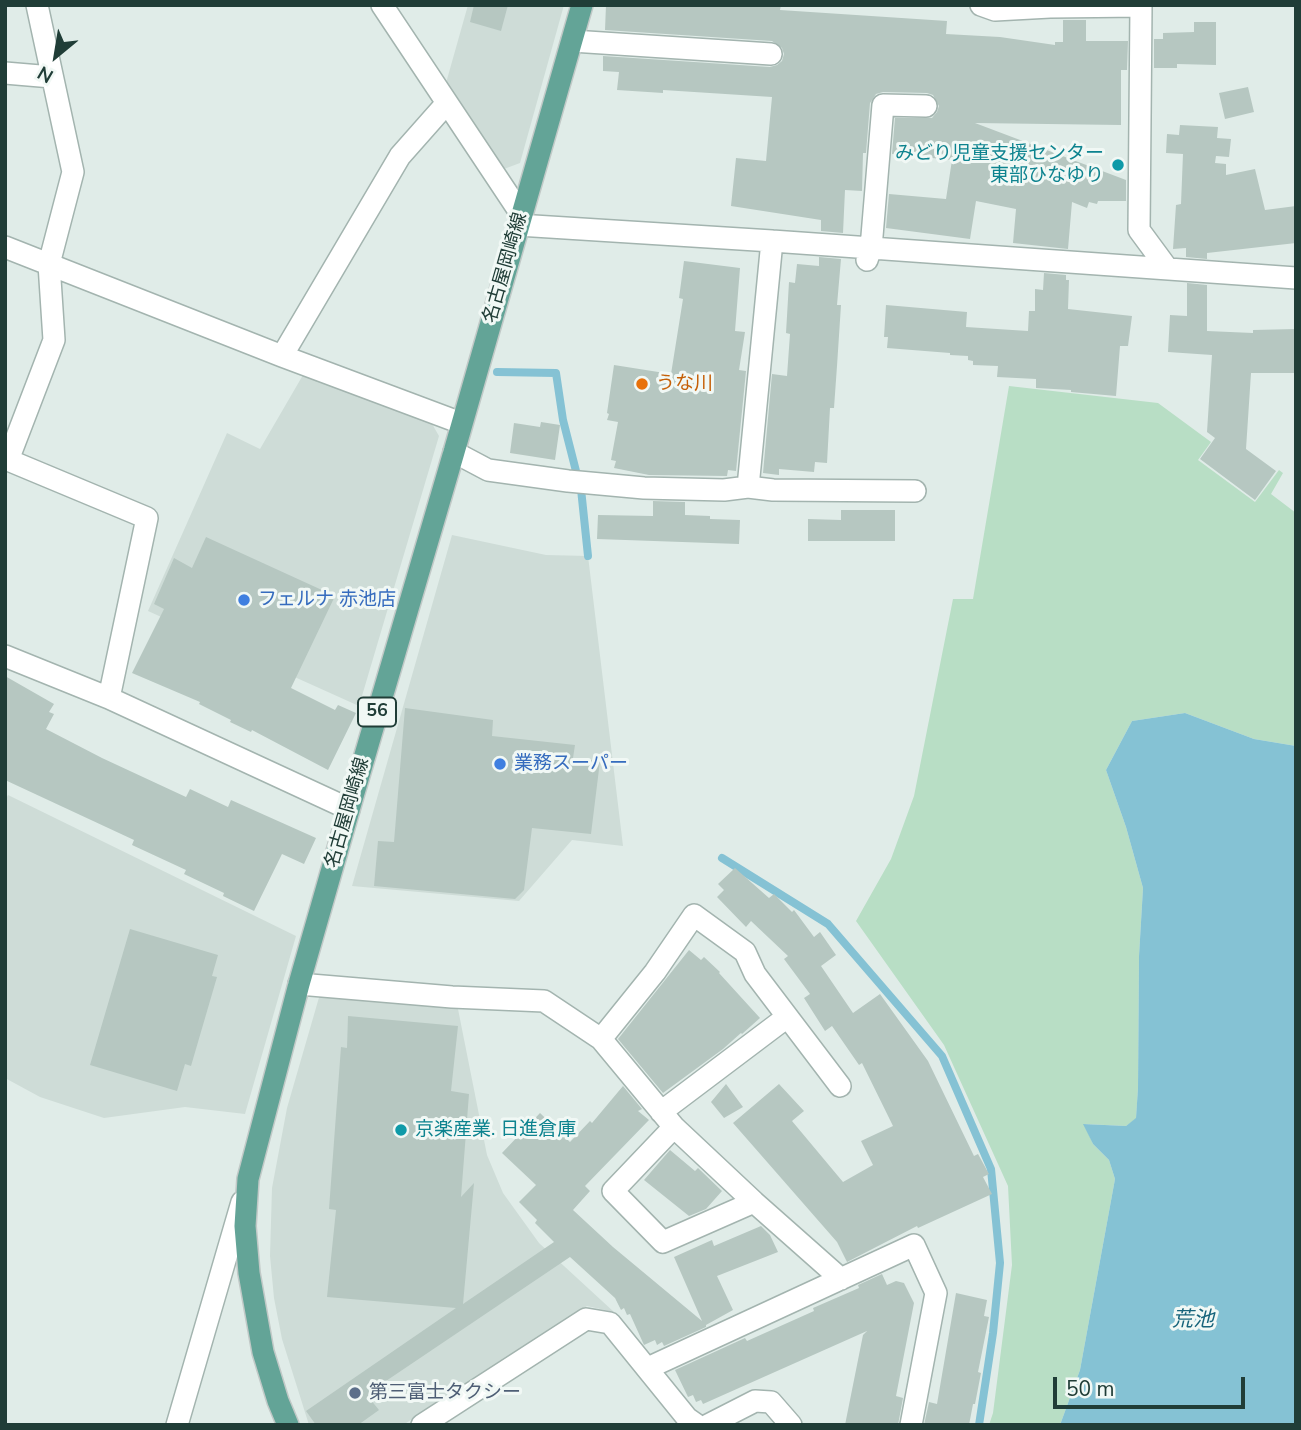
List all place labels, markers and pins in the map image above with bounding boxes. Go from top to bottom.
place label: みどり児童支援センター 東部ひなゆり [895,143,1104,187]
marker: みどり児童支援センター 東部ひなゆり [1110,157,1126,173]
place label: うな川 [656,373,713,395]
marker: うな川 [634,376,650,392]
place label: フェルナ 赤池店 [258,589,396,611]
marker: フェルナ 赤池店 [236,592,252,608]
place label: 業務スーパー [514,753,628,775]
marker: 業務スーパー [492,756,508,772]
place label: 京楽産業. 日進倉庫 [415,1119,576,1141]
marker: 京楽産業. 日進倉庫 [393,1122,409,1138]
place label: 第三富士タクシー [369,1382,521,1404]
marker: 第三富士タクシー [347,1385,363,1401]

